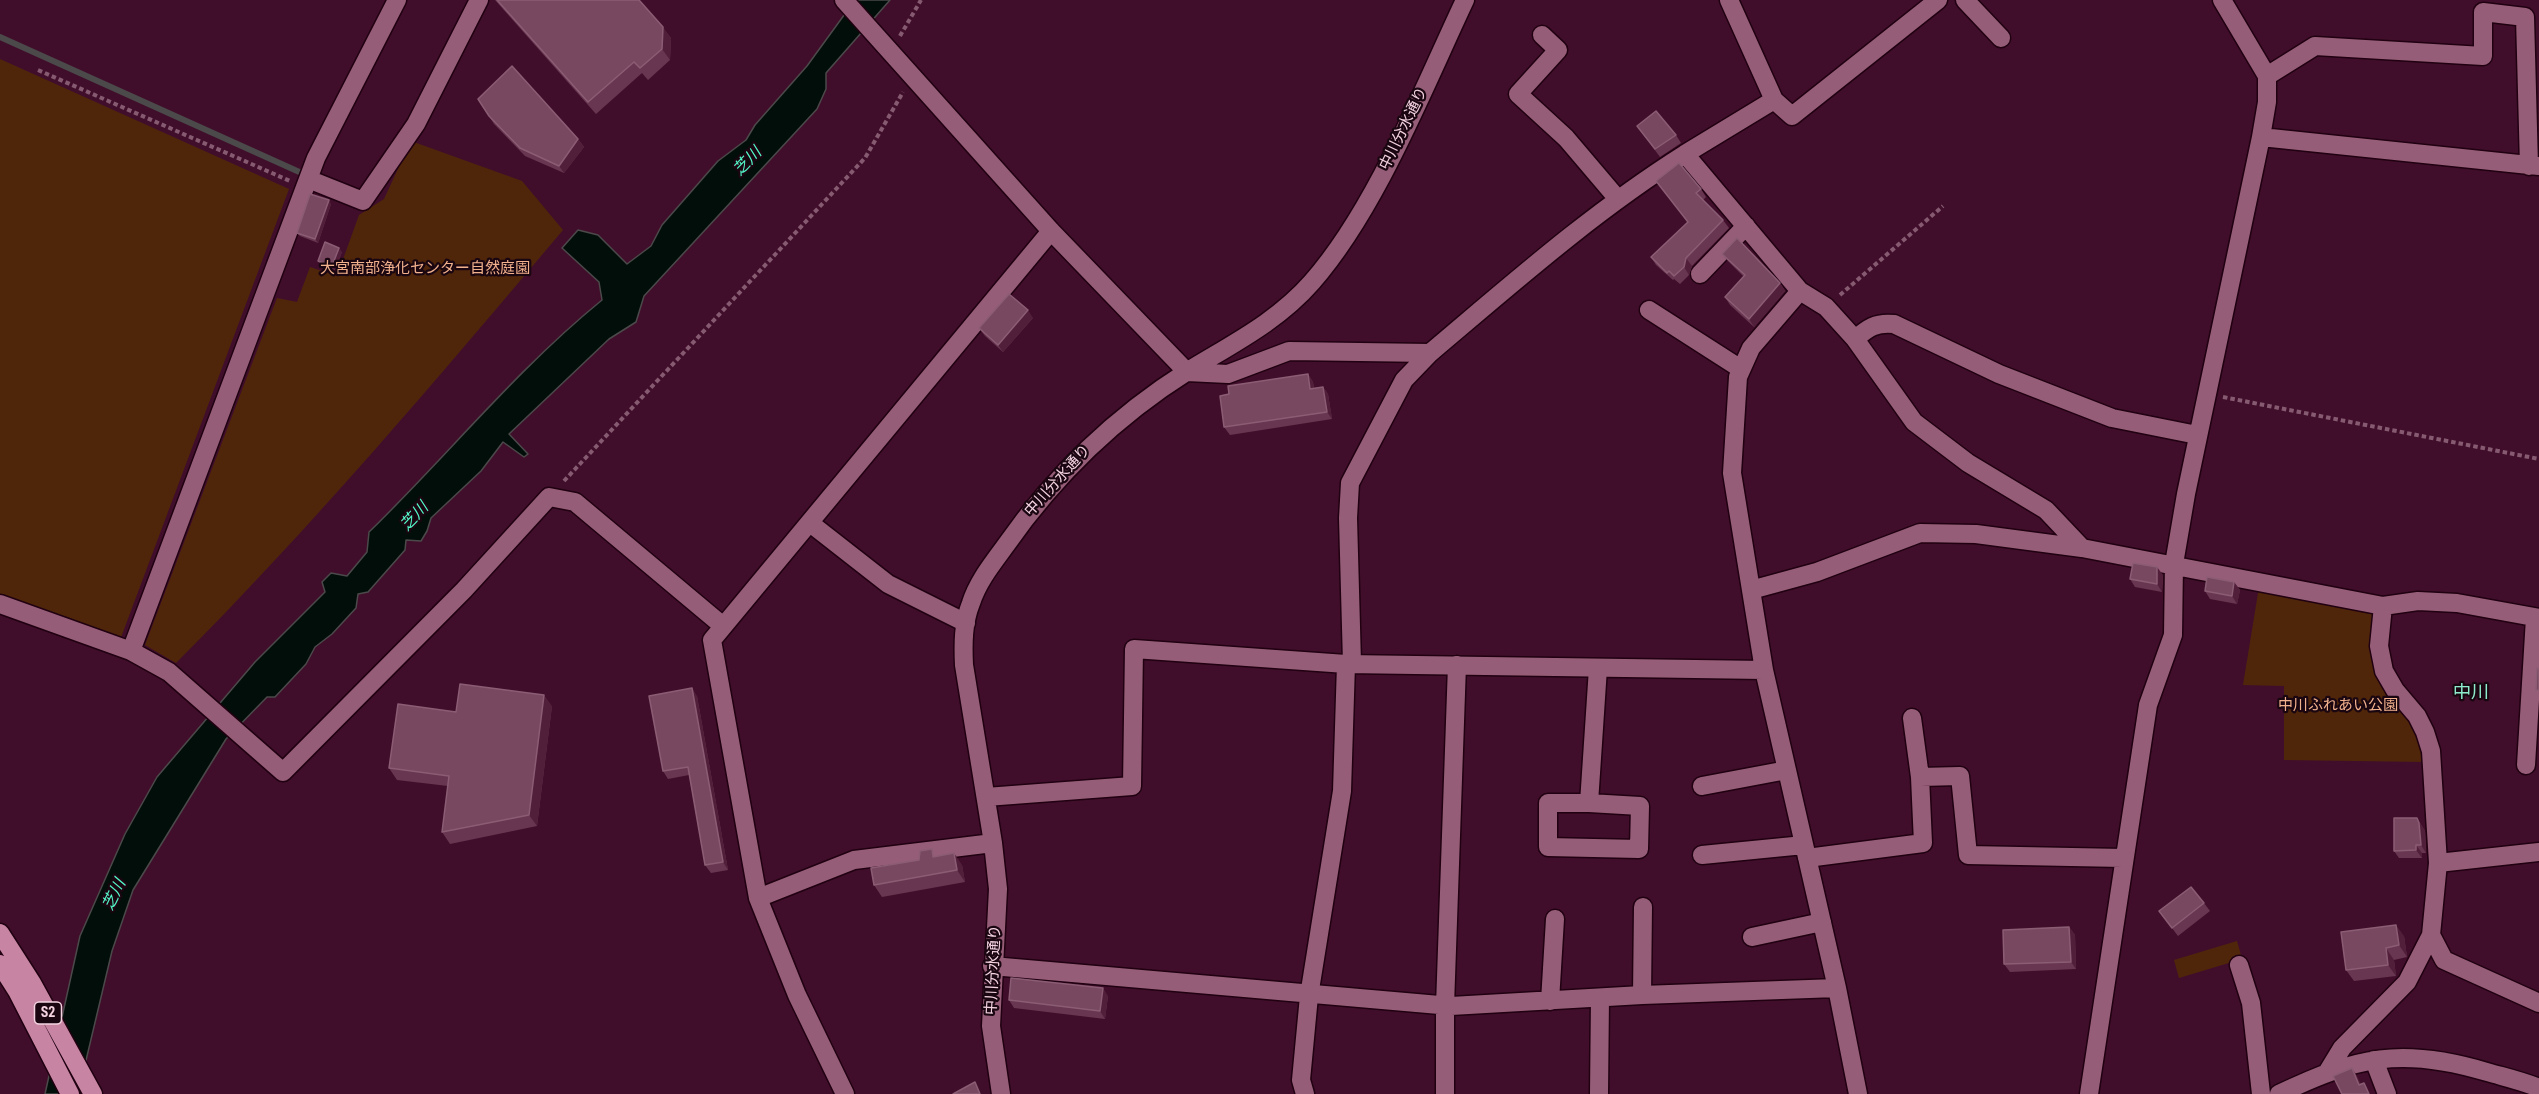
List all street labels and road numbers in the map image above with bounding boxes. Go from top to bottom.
street label: 中川分水通り [1376,85,1432,173]
street label: 中川分水通り [1021,442,1095,520]
street label: 中川分水通り [983,925,1005,1015]
road number: S2 [34,1002,62,1024]

